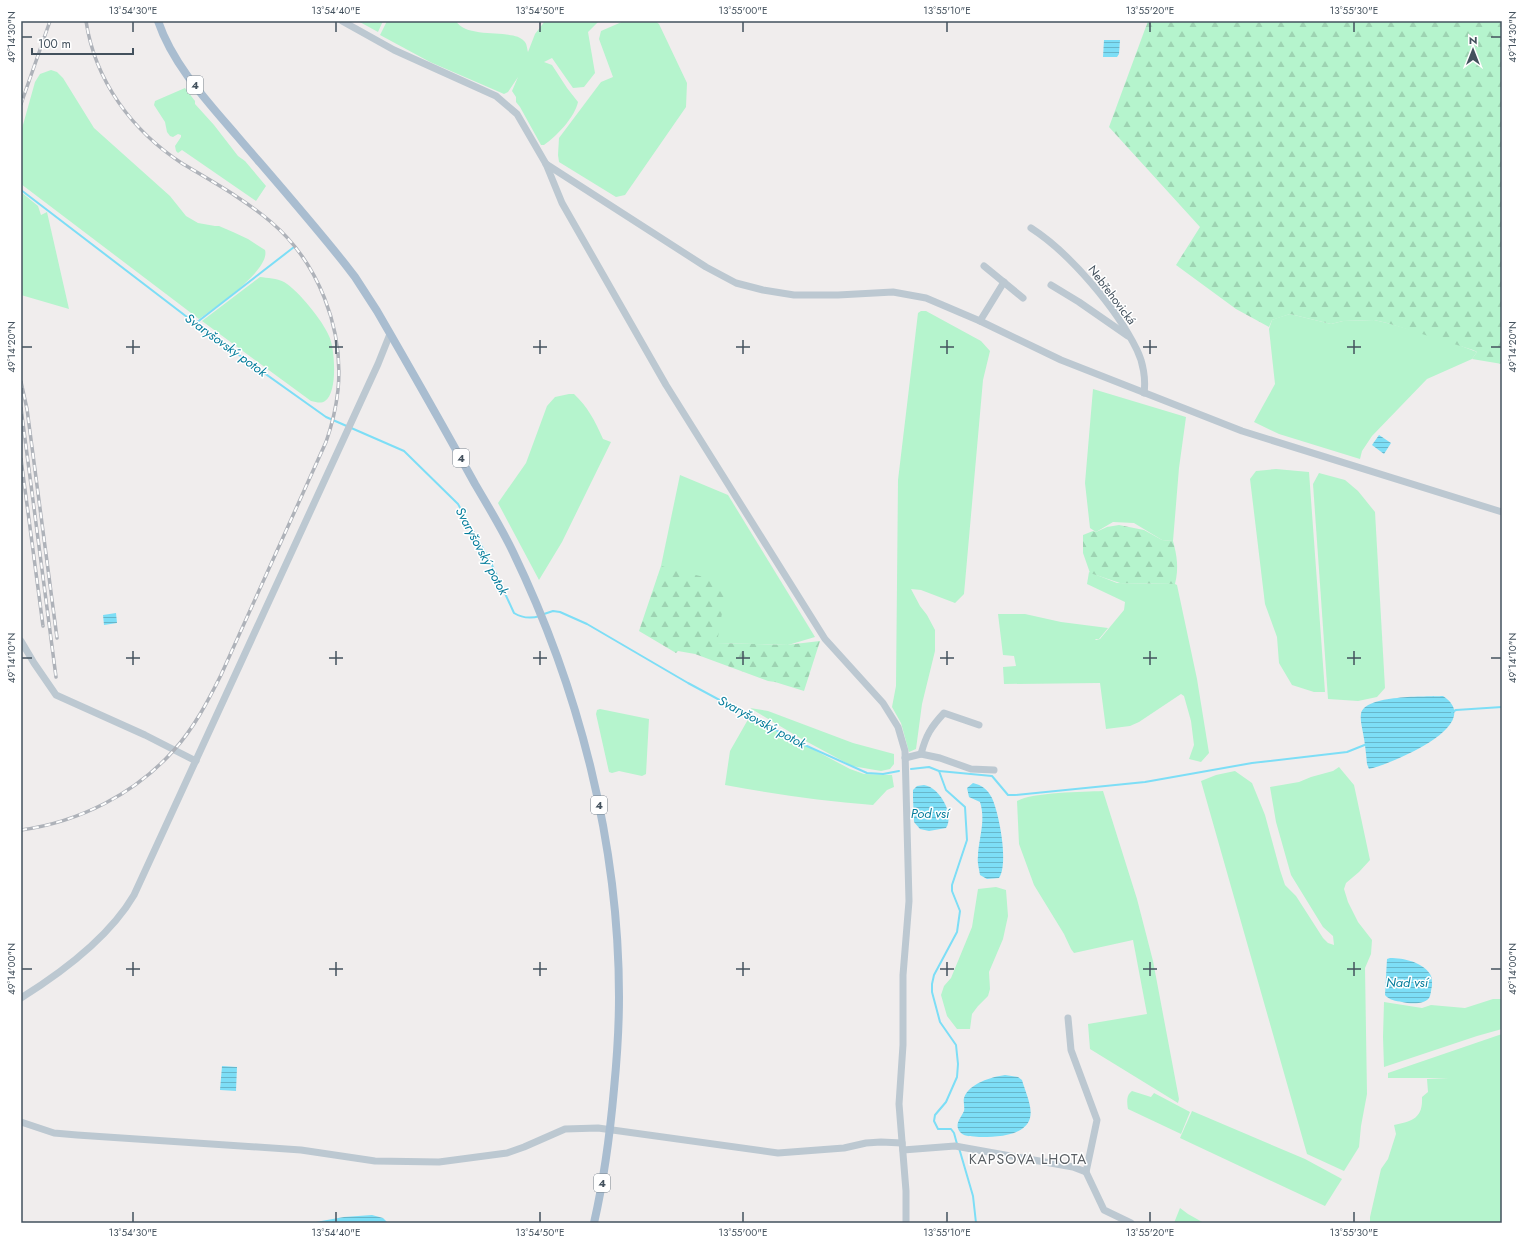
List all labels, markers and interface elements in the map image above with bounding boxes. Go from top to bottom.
text: 13°54'30"E [109,3,157,18]
text: 13°54'40"E [311,3,361,18]
text: 13°54'50"E [516,3,564,18]
text: 13°55'00"E [718,3,768,18]
text: 13°55'10"E [923,3,971,18]
text: 13°55'20"E [1126,3,1174,18]
text: 13°55'30"E [1330,3,1378,18]
text: 49°14'30"N [4,11,19,63]
text: 49°14'30"N [1505,11,1520,63]
scale bar [32,30,133,56]
north arrow [1453,30,1493,70]
text: N [1469,32,1477,48]
text: 100 m [38,35,71,53]
road number: 4 [187,76,203,94]
street label: Nebřehovická [1084,261,1140,329]
water label: Svaryšovský potok [181,309,271,381]
text: 49°14'20"N [4,321,19,373]
text: 49°14'20"N [1505,321,1520,373]
road number: 4 [453,449,469,467]
water label: Svaryšovský potok [451,504,513,599]
text: 49°14'10"N [4,633,19,683]
text: 49°14'10"N [1505,633,1520,683]
water label: Svaryšovský potok [715,691,810,753]
road number: 4 [591,796,607,814]
water label: Pod vsí [911,804,951,823]
text: 49°14'00"N [4,943,19,995]
text: 49°14'00"N [1505,943,1520,995]
water label: Nad vsí [1386,973,1430,992]
district label: KAPSOVA LHOTA [969,1149,1087,1169]
road number: 4 [594,1174,610,1192]
text: 13°54'30"E [109,1225,157,1240]
text: 13°54'40"E [311,1225,361,1240]
text: 13°54'50"E [516,1225,564,1240]
text: 13°55'00"E [718,1225,768,1240]
text: 13°55'10"E [923,1225,971,1240]
text: 13°55'20"E [1126,1225,1174,1240]
text: 13°55'30"E [1330,1225,1378,1240]

